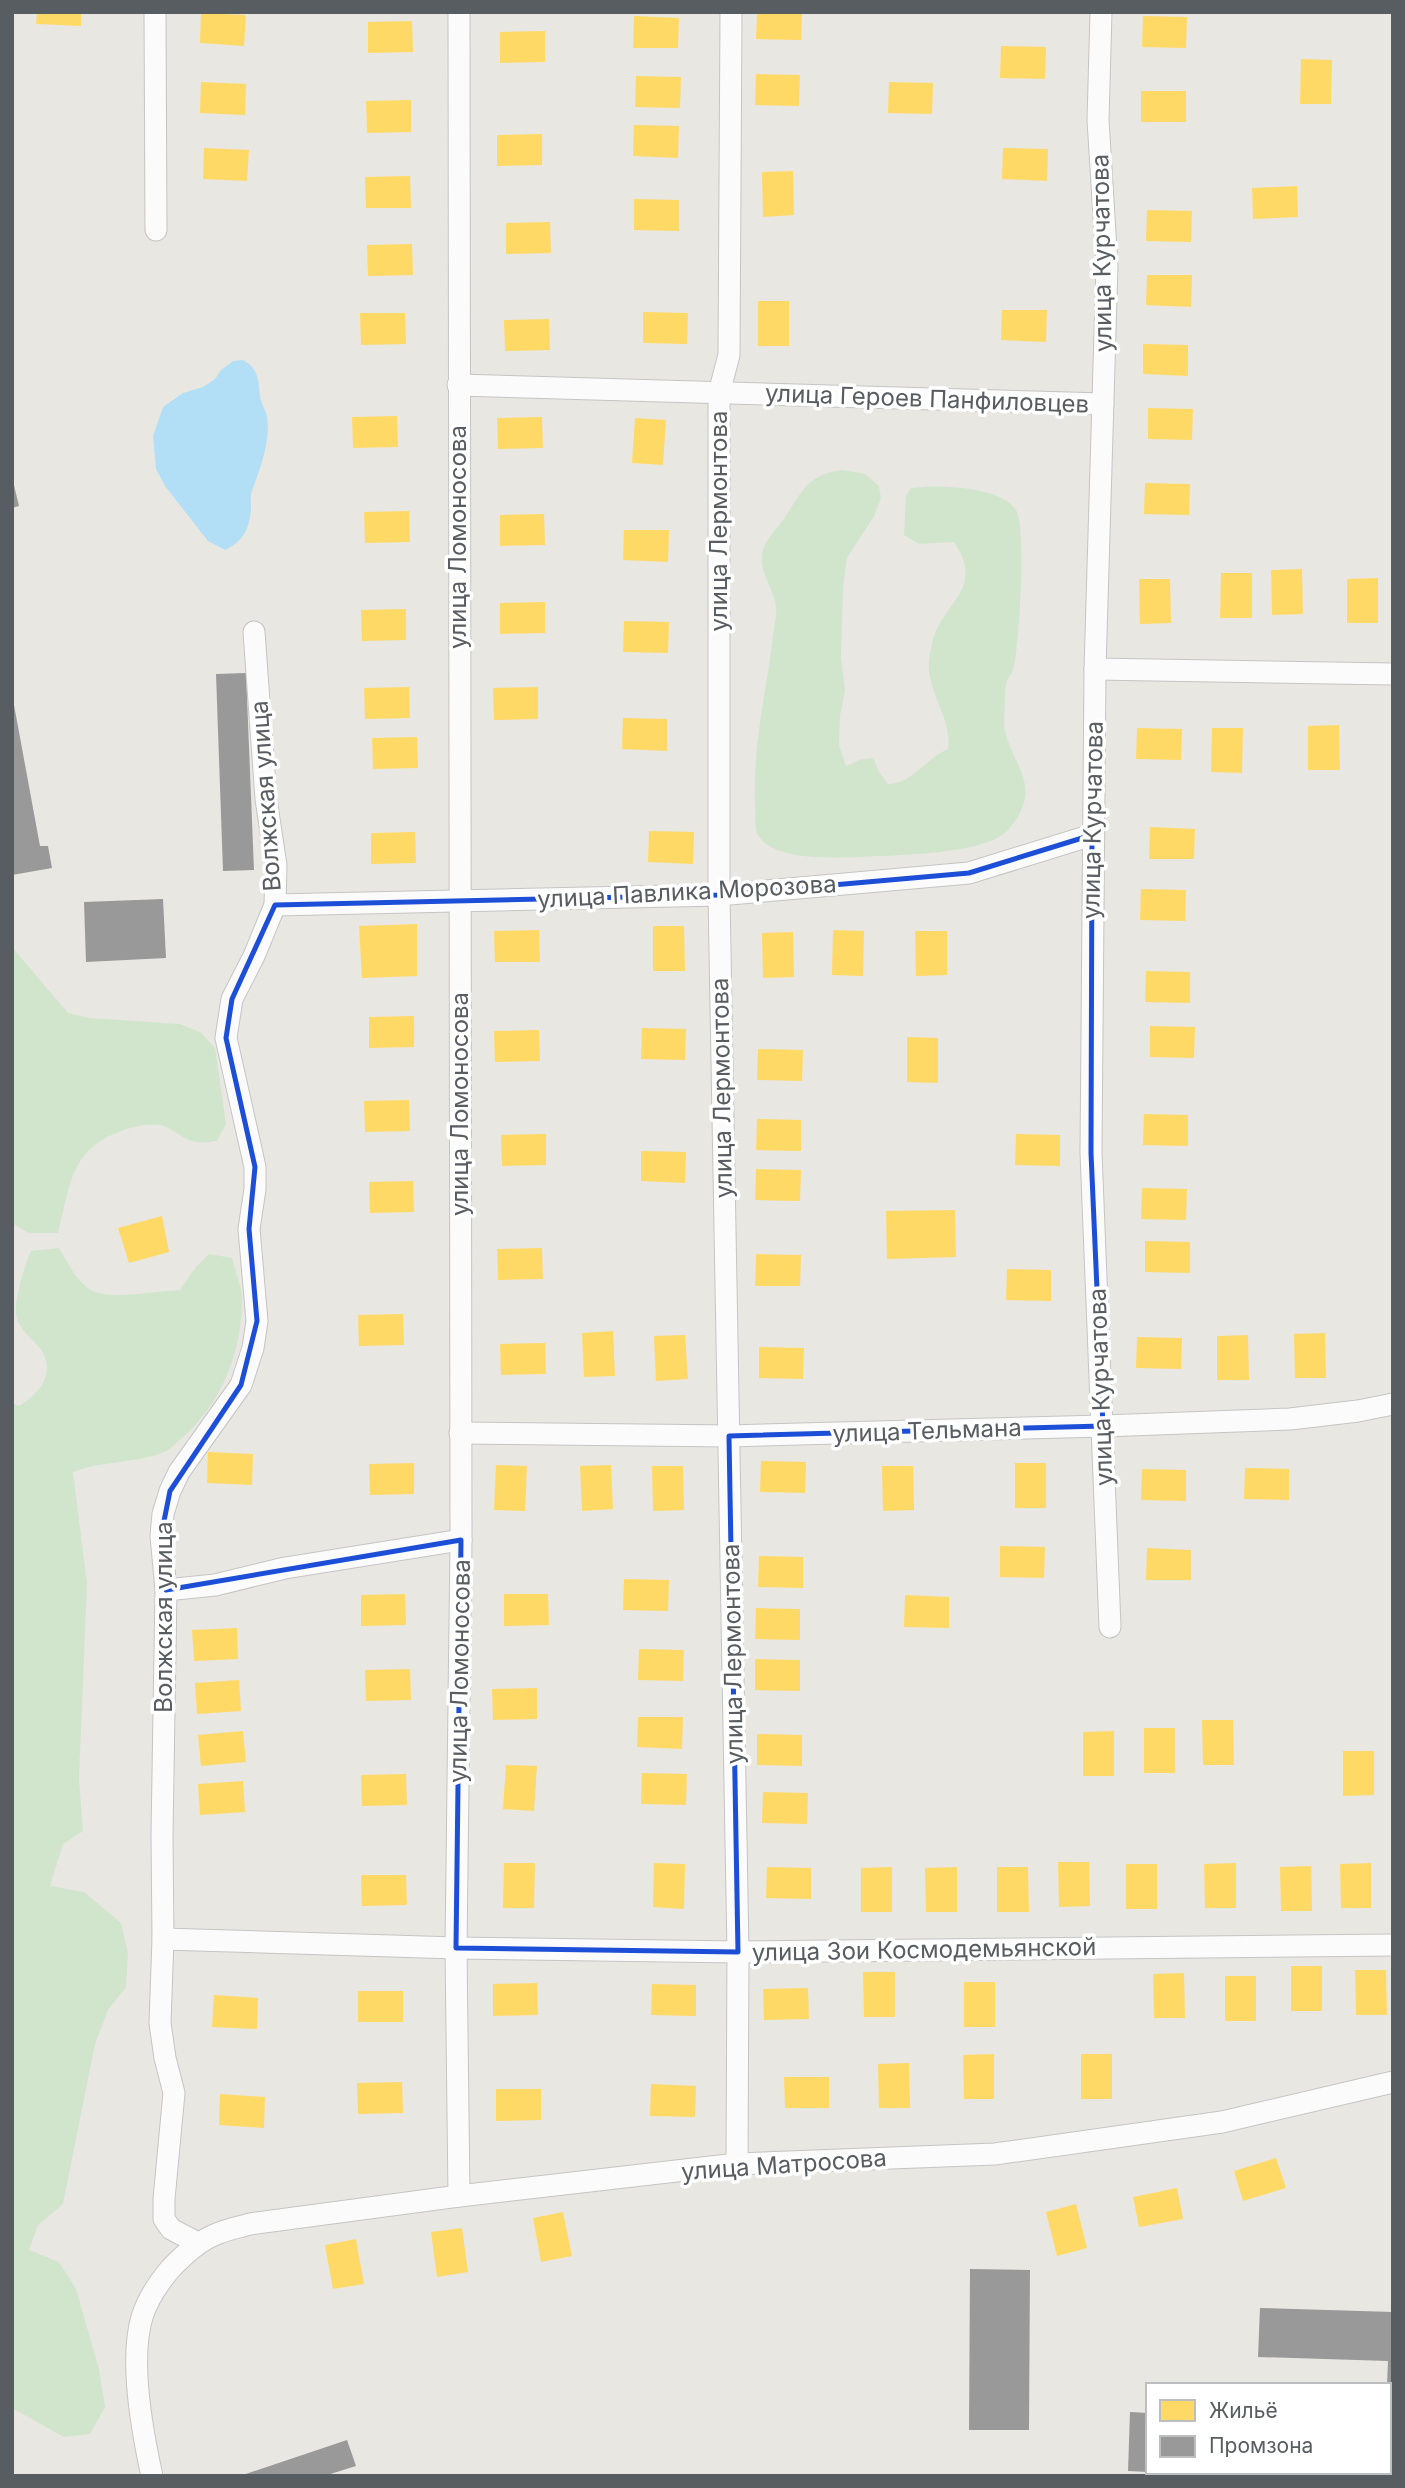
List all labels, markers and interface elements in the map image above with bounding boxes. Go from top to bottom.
street label: улица Курчатова [1085,154,1118,352]
street label: улица Героев Панфиловцев [764,378,1090,419]
street label: улица Лермонтова [704,411,733,631]
street label: улица Ломоносова [443,425,472,649]
street label: Волжская улица [244,700,287,892]
street label: улица Курчатова [1076,721,1109,919]
street label: улица Павлика Морозова [537,869,837,914]
street label: улица Лермонтова [705,977,738,1199]
street label: улица Ломоносова [445,992,474,1216]
street label: улица Курчатова [1083,1288,1118,1487]
street label: улица Тельмана [832,1413,1022,1448]
street label: Волжская улица [149,1521,178,1713]
street label: улица Лермонтова [716,1543,749,1765]
street label: улица Ломоносова [443,1559,476,1783]
street label: улица Зои Космодемьянской [752,1932,1096,1967]
street label: улица Матросова [680,2143,888,2186]
legend [1146,2383,1391,2474]
text: Жильё [1209,2398,1278,2423]
text: Промзона [1209,2433,1313,2458]

